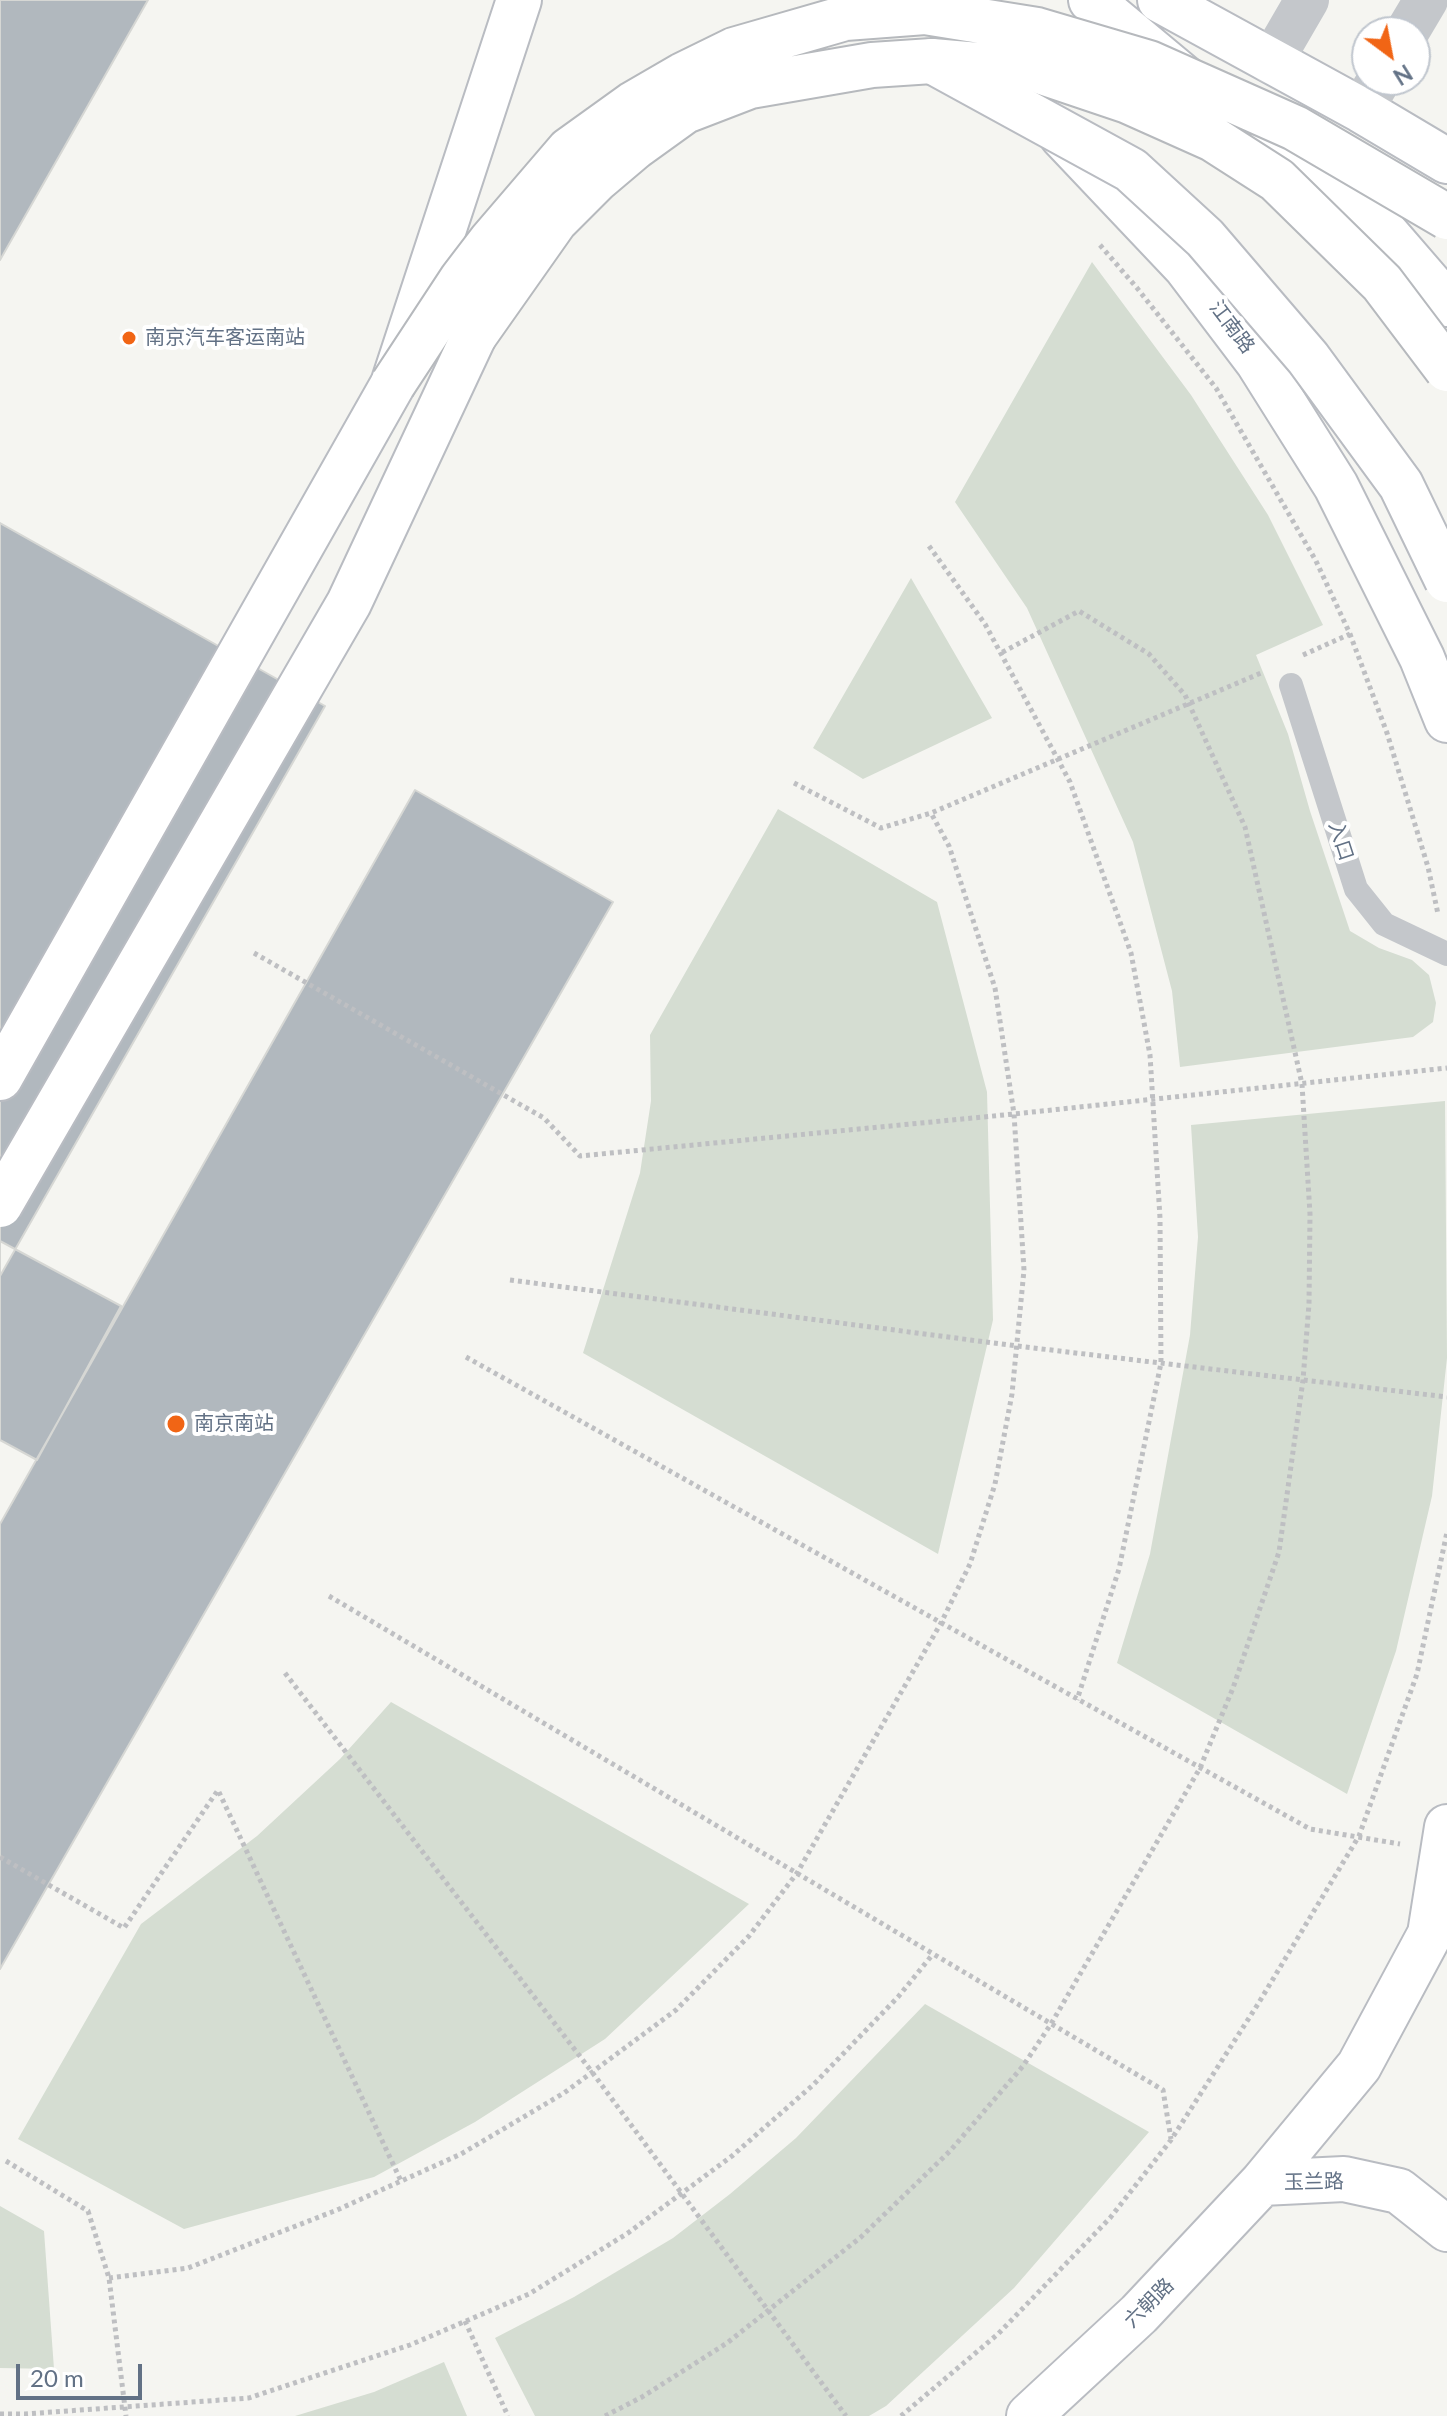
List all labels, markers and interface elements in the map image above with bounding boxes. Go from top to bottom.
north arrow [1351,16,1431,96]
text: N [1389,59,1417,91]
street label: 江南路 [1204,296,1260,358]
place label: 南京汽车客运南站 [145,326,305,350]
marker: 南京汽车客运南站 [120,329,138,347]
street label: 入口 [1323,818,1359,864]
place label: 南京南站 [194,1412,274,1436]
marker: 南京南站 [165,1413,187,1435]
street label: 玉兰路 [1284,2169,1344,2195]
street label: 六朝路 [1119,2273,1179,2333]
scale bar [20,2348,146,2398]
text: 20 m [30,2363,84,2392]

